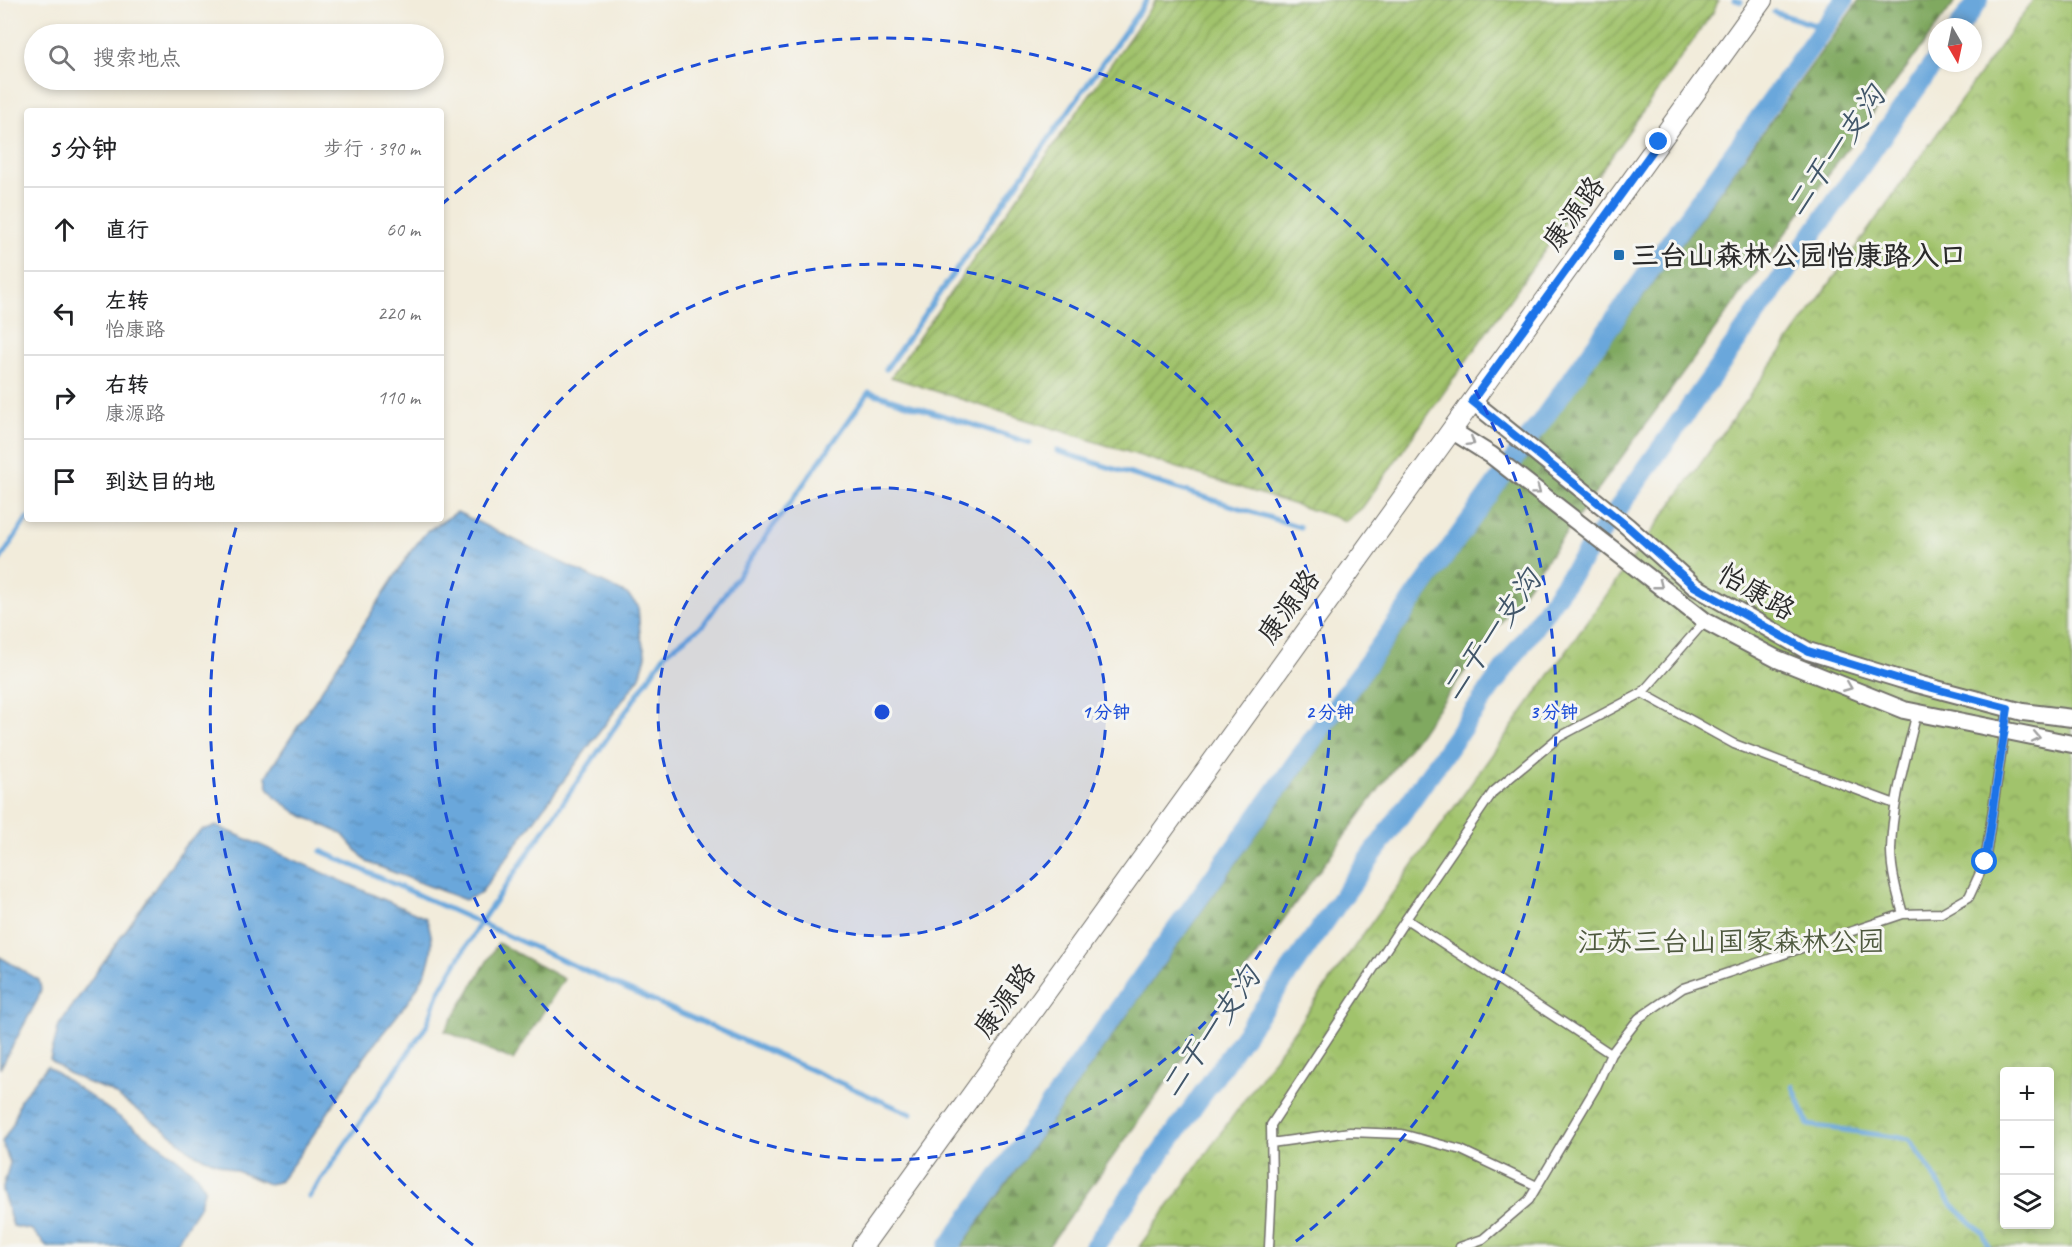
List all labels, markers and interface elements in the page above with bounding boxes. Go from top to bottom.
north arrow [1928,18,1982,72]
search box [24,24,444,90]
icon: search [45,41,78,74]
text: 搜索地点 [93,44,181,72]
water label: 二干一支沟 [1776,76,1895,223]
route end [1645,128,1671,154]
text: 5 分钟 [48,132,118,165]
text: 步行 · 390 m [324,136,420,161]
street label: 康源路 [1535,169,1612,258]
icon: ahead [48,213,81,246]
text: 直行 [105,216,149,244]
text: 60 m [386,217,420,242]
place label: 三台山森林公园怡康路入口 [1631,238,1967,273]
marker: 三台山森林公园怡康路入口 [1612,248,1626,262]
text: 左转 [105,287,149,315]
icon: left [48,297,81,330]
text: 220 m [377,301,420,326]
text: 怡康路 [105,317,165,342]
text: 右转 [105,371,149,399]
icon: right [48,381,81,414]
text: 110 m [377,385,420,410]
text: 康源路 [105,401,165,426]
one-way arrow [1465,435,1475,447]
icon: arrive [48,465,81,498]
text: 到达目的地 [105,468,215,496]
one-way arrow [1531,483,1542,494]
street label: 怡康路 [1712,555,1802,628]
water label: 二干一支沟 [1432,560,1551,707]
street label: 康源路 [1250,562,1327,651]
one-way arrow [1653,577,1664,588]
one-way arrow [1842,680,1853,692]
text: 1 分钟 [1082,701,1130,723]
text: 2 分钟 [1306,701,1354,723]
text: 3 分钟 [1530,701,1578,723]
centre of rings [872,702,892,722]
one-way arrow [2031,730,2041,743]
route start [1971,848,1997,874]
park label: 江苏三台山国家森林公园 [1577,924,1885,959]
street label: 康源路 [966,956,1043,1045]
water label: 二干一支沟 [1151,957,1270,1104]
map controls [2000,1067,2054,1229]
button: + [2000,1067,2054,1121]
button: − [2000,1121,2054,1175]
button: layers [2000,1175,2054,1229]

